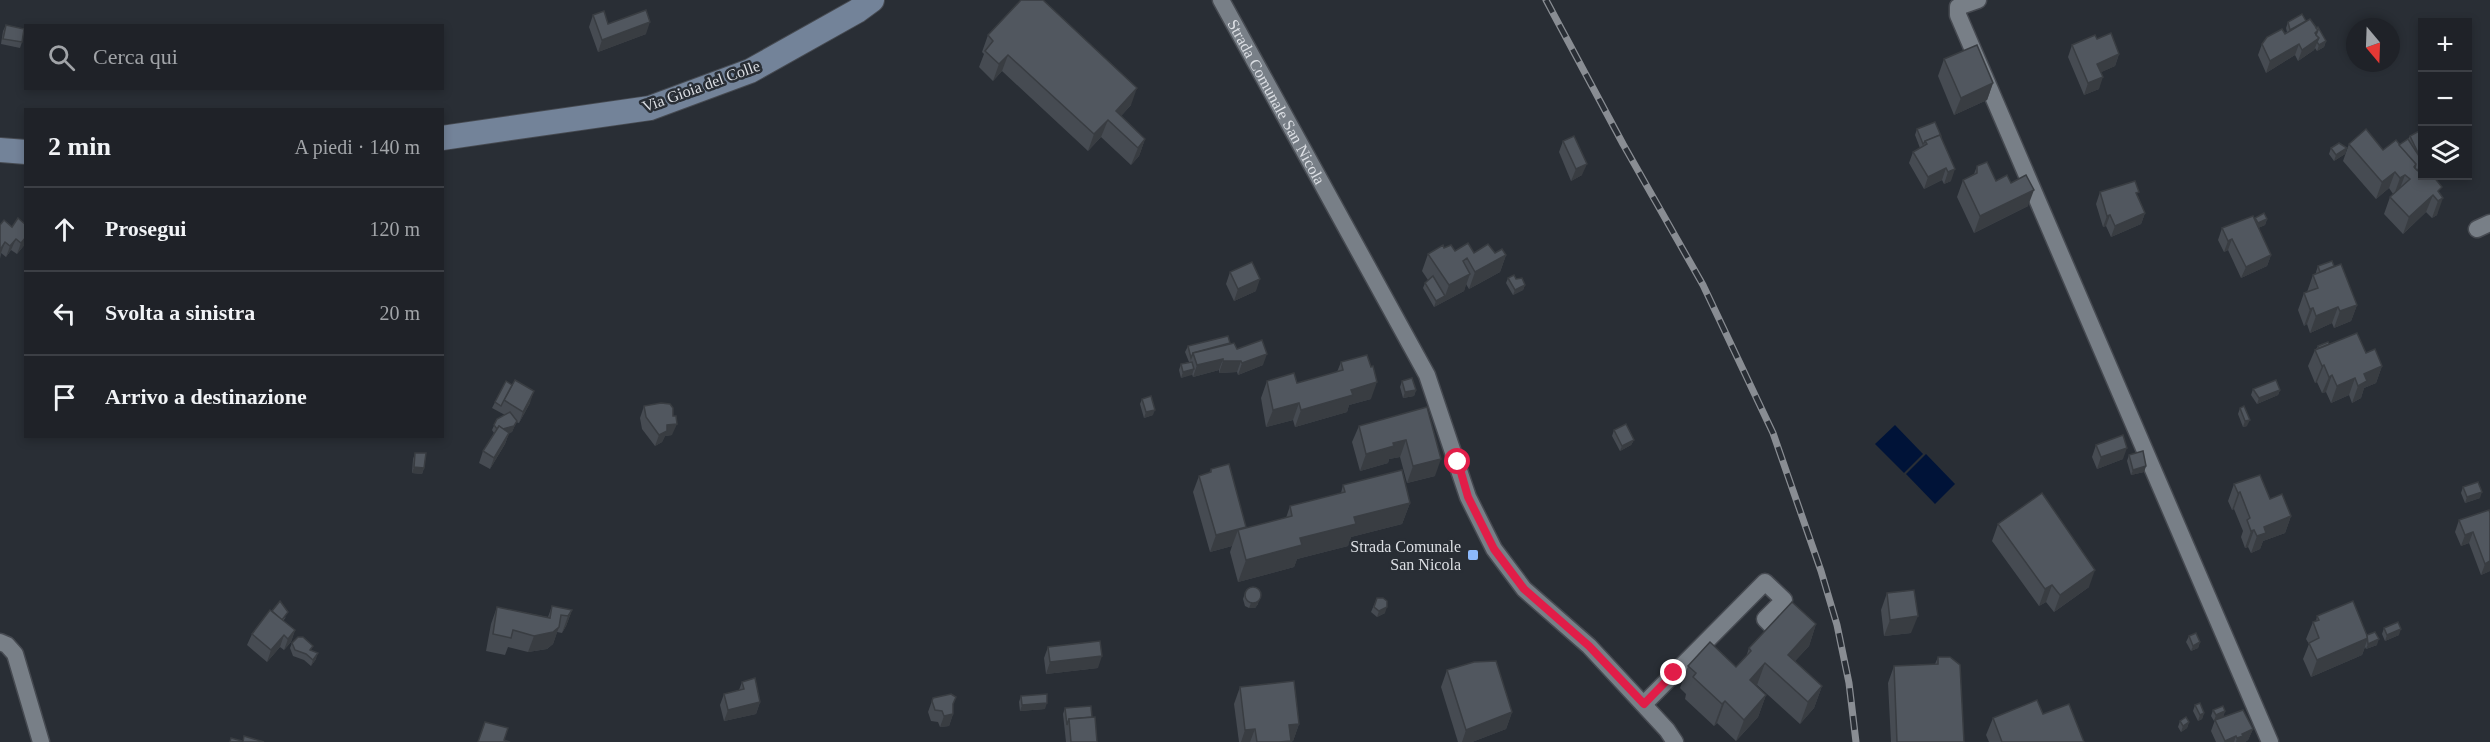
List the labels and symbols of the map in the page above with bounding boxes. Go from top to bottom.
street label: Strada Comunale San Nicola [1225,16,1329,187]
north arrow [2346,18,2400,72]
street label: Via Gioia del Colle [640,57,762,115]
route start [1444,448,1470,474]
place label: Strada Comunale San Nicola [1350,538,1461,573]
marker: Strada Comunale San Nicola [1466,548,1480,562]
route end [1660,659,1686,685]

